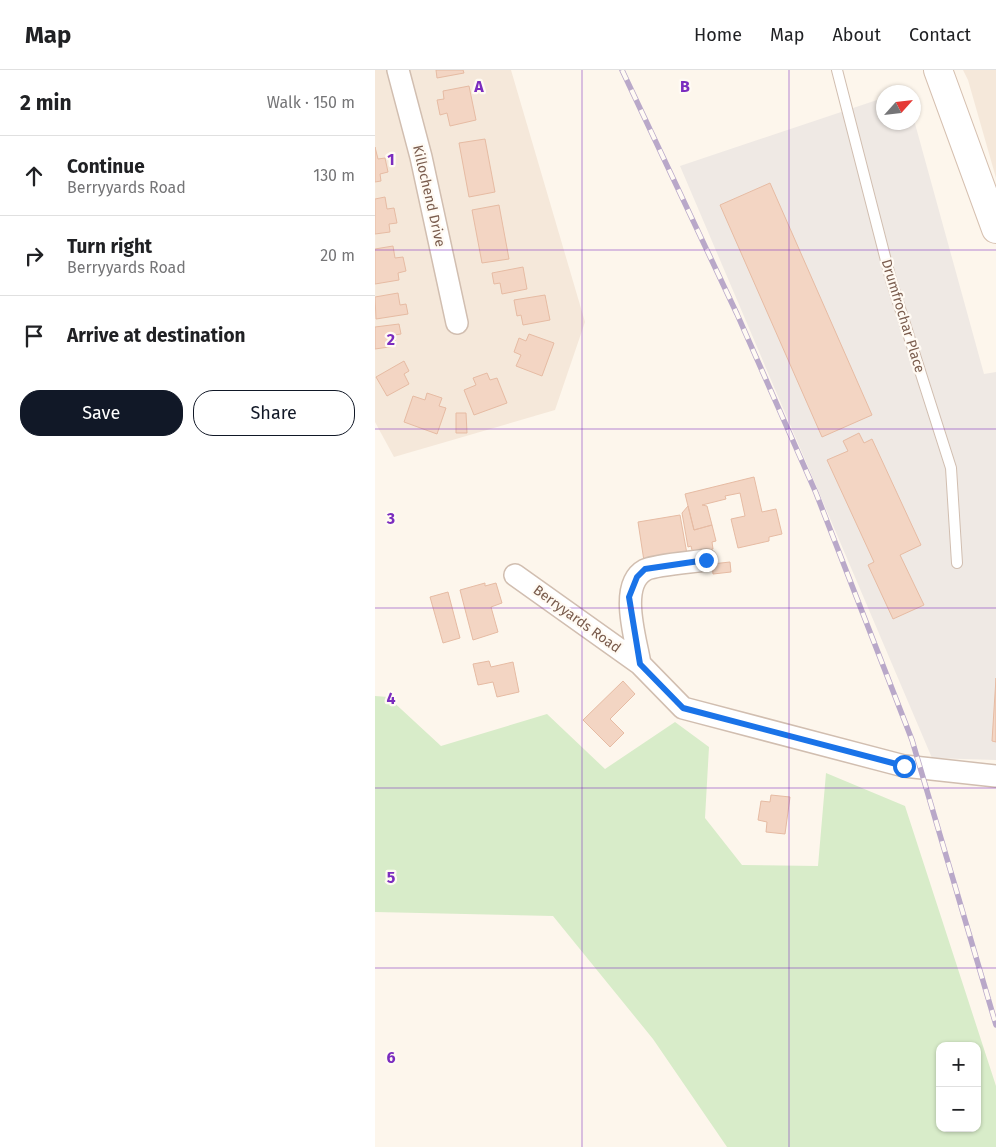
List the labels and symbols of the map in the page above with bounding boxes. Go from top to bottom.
text: A [473,77,484,96]
text: B [680,77,690,96]
north arrow [876,85,921,130]
street label: Killochend Drive [409,143,449,249]
text: 1 [387,150,395,169]
street label: Drumfrochar Place [878,257,928,375]
text: 2 [387,330,395,349]
text: 3 [386,509,395,528]
route end [695,549,718,572]
street label: Berryyards Road [530,582,624,656]
text: 4 [386,689,396,708]
route start [893,755,916,778]
text: 5 [387,868,396,887]
text: 6 [386,1048,396,1067]

